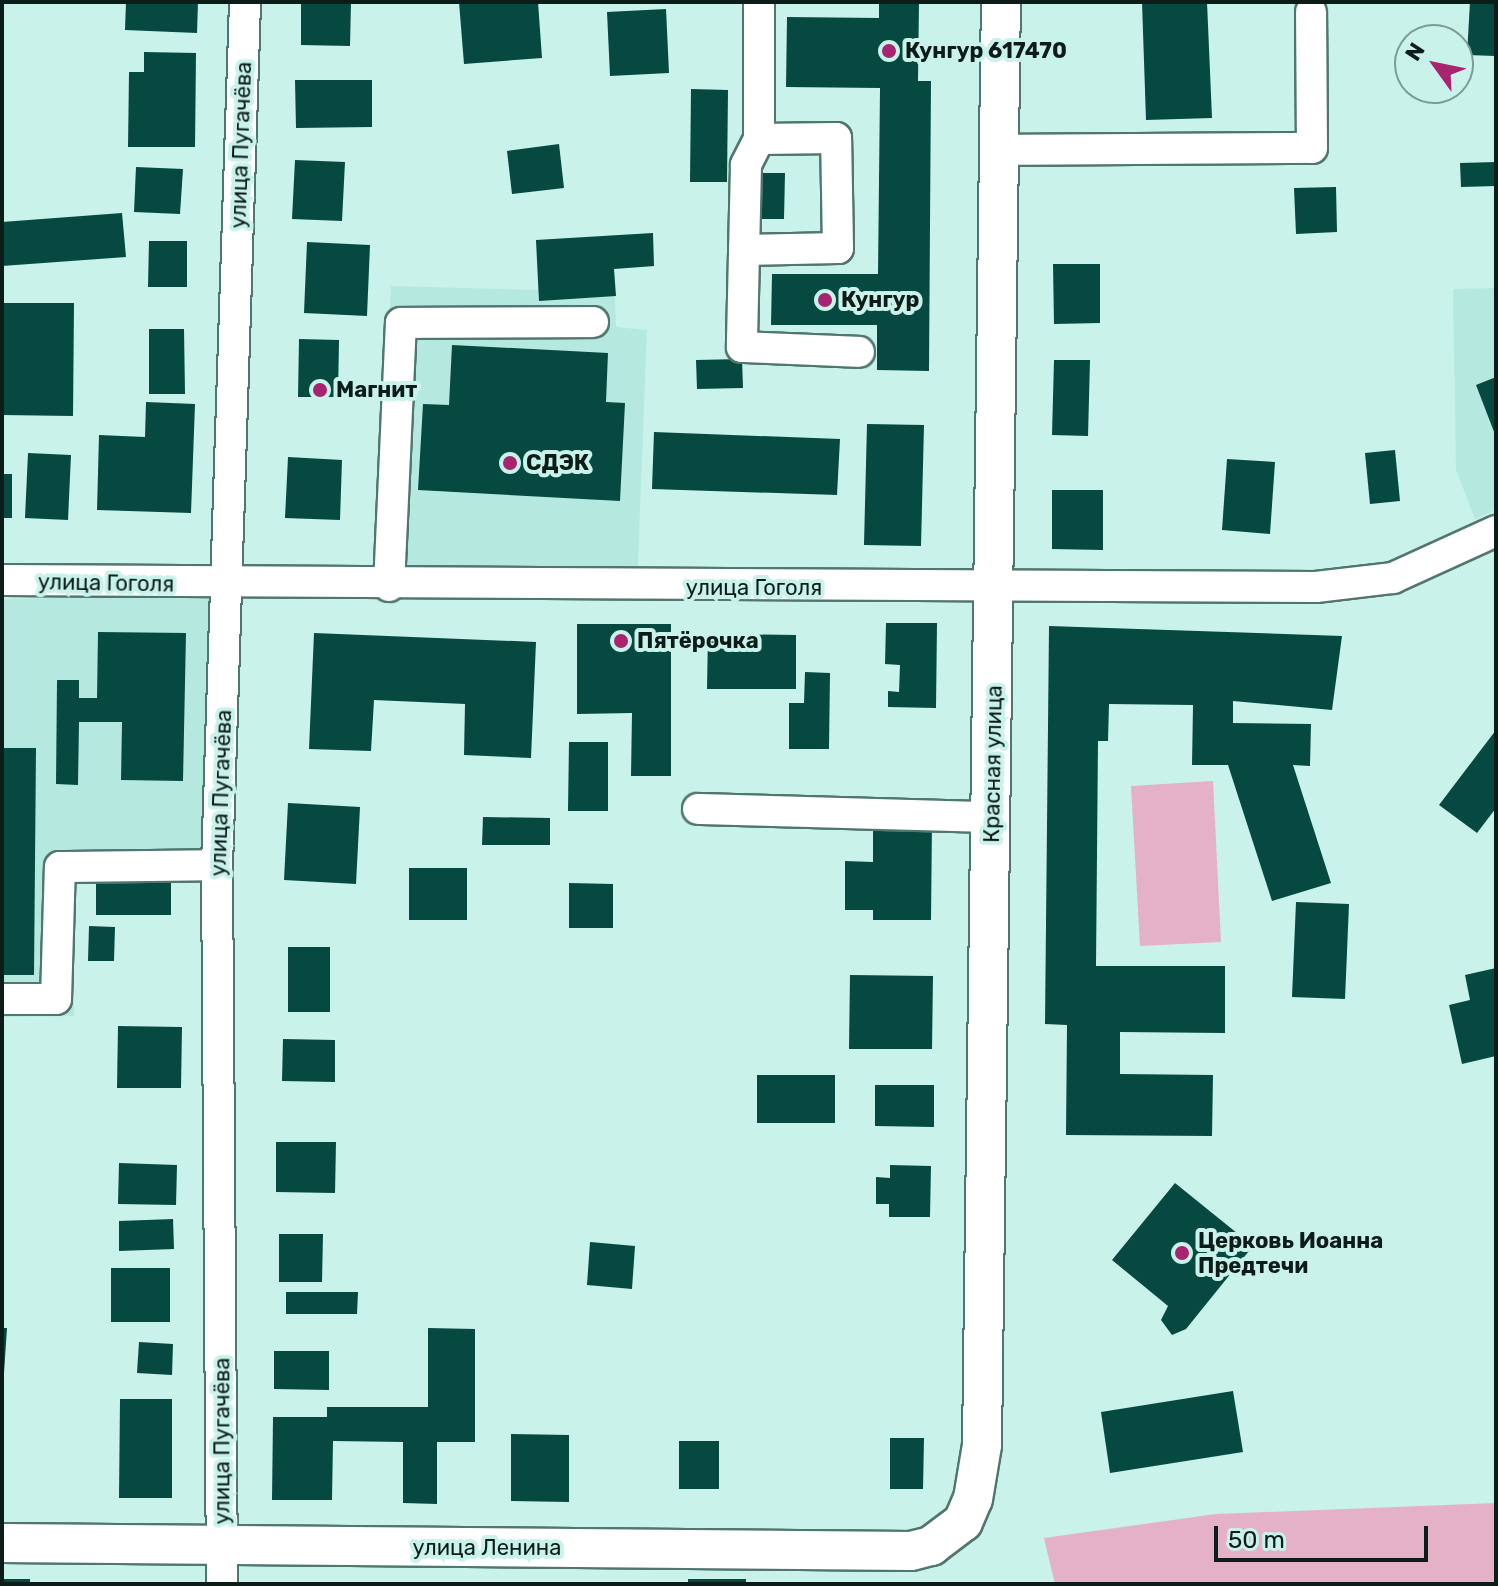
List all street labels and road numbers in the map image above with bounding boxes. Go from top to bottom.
street label: улица Пугачёва [225,61,257,229]
street label: улица Гоголя [38,569,174,597]
street label: улица Гоголя [686,575,822,601]
street label: Красная улица [978,685,1008,843]
street label: улица Пугачёва [205,709,237,877]
street label: улица Пугачёва [209,1358,235,1524]
street label: улица Ленина [413,1535,561,1561]

